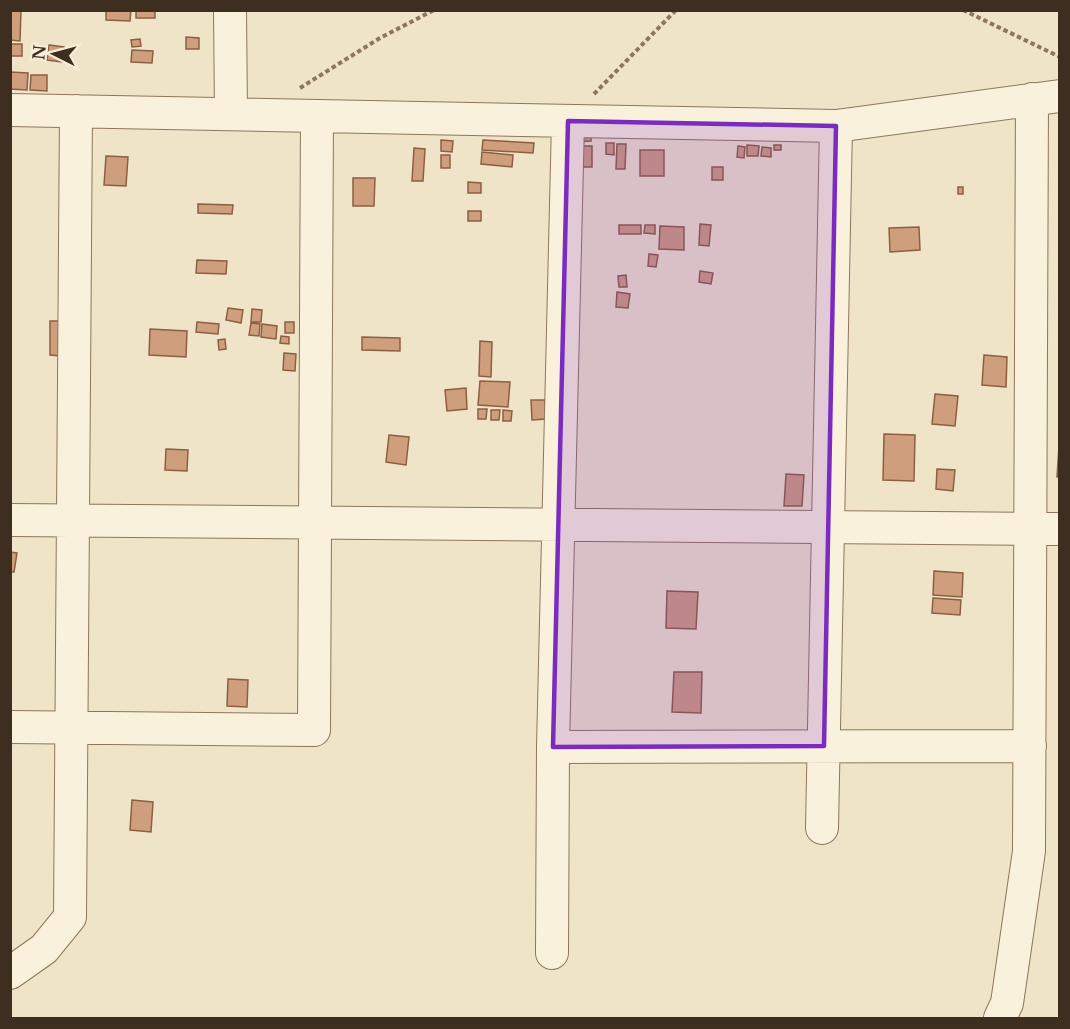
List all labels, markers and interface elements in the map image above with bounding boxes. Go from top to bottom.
north arrow [24,24,84,84]
text: N [28,44,50,61]

